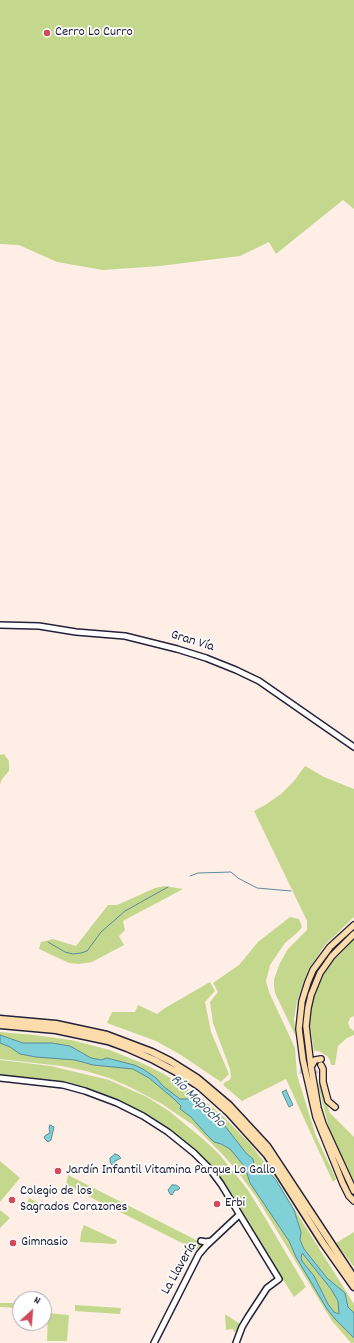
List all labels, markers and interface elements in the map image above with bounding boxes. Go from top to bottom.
place label: Cerro Lo Curro [55,25,133,41]
marker: Cerro Lo Curro [42,28,52,38]
street label: Gran Vía [168,627,216,657]
water label: Río Mapocho [166,1072,228,1132]
place label: Jardín Infantil Vitamina Parque Lo Gallo [66,1163,276,1179]
marker: Jardín Infantil Vitamina Parque Lo Gallo [53,1166,63,1176]
place label: Colegio de los Sagrados Corazones [20,1184,128,1216]
marker: Colegio de los Sagrados Corazones [7,1195,17,1205]
place label: Erbi [225,1196,245,1212]
marker: Erbi [212,1199,222,1209]
place label: Gimnasio [21,1235,68,1251]
marker: Gimnasio [8,1238,18,1248]
street label: La Llavería [158,1240,202,1298]
north arrow [12,1291,52,1331]
text: N [31,1293,43,1309]

